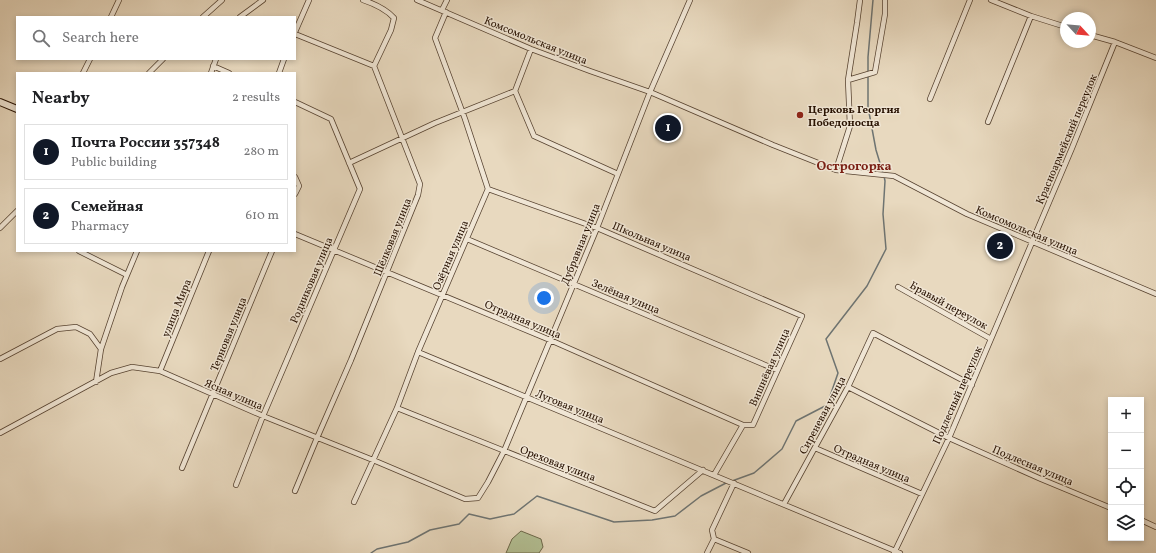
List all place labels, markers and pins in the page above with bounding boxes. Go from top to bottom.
place label: Церковь Георгия Победоносца [808,103,900,131]
marker: Церковь Георгия Победоносца [795,110,805,120]
pin: 1 [655,113,681,143]
pin: 2 [987,231,1013,261]

